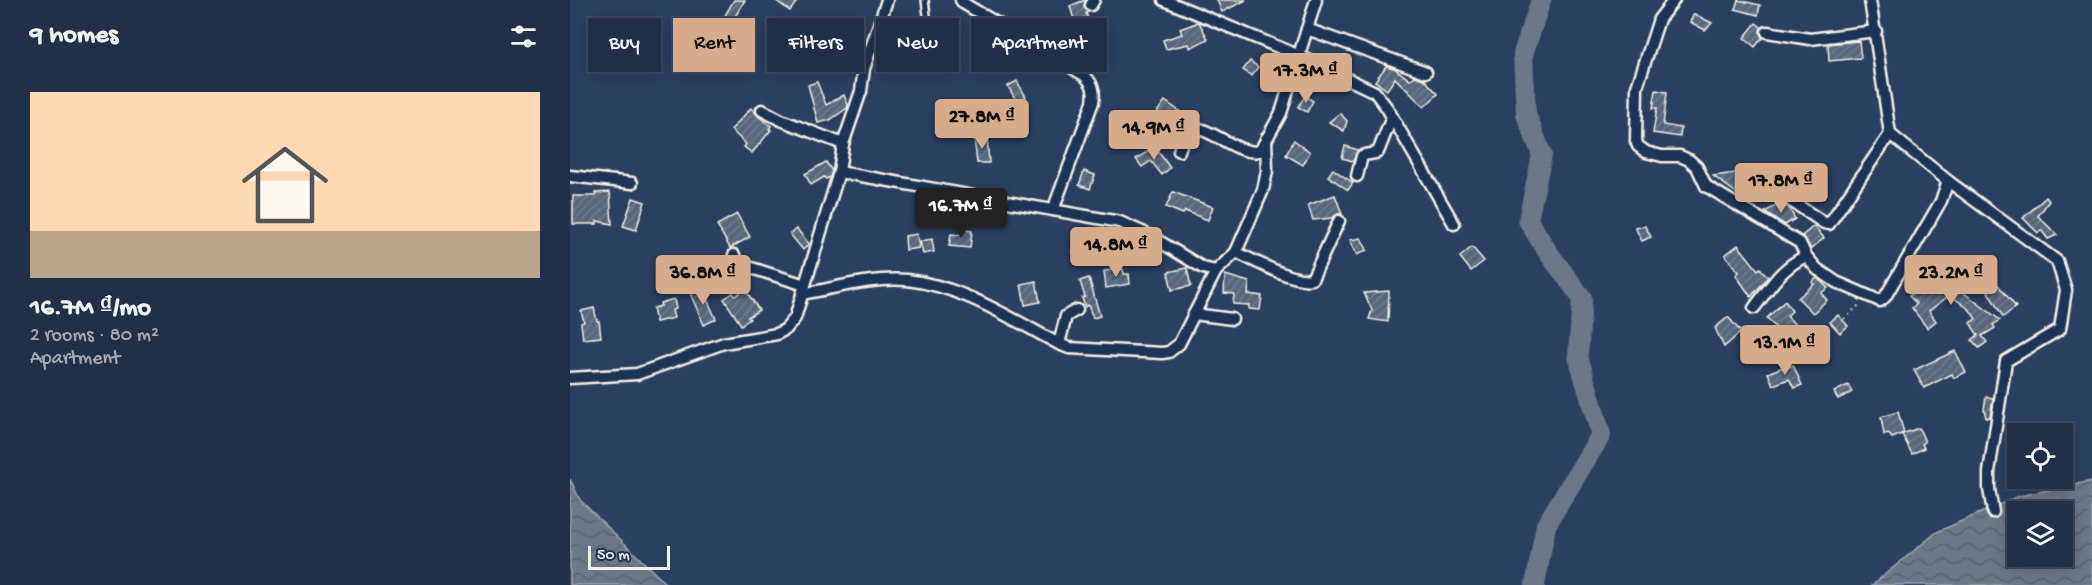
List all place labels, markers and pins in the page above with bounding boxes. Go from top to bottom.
pin: 17.3M ₫ [1251,53,1361,104]
pin: 27.8M ₫ [927,99,1037,150]
pin: 14.9M ₫ [1099,110,1209,161]
pin: 17.8M ₫ [1726,163,1836,214]
pin: 16.7M ₫ [906,188,1016,239]
pin: 14.8M ₫ [1061,227,1171,278]
pin: 36.8M ₫ [648,255,758,306]
pin: 23.2M ₫ [1896,255,2006,306]
pin: 13.1M ₫ [1730,325,1840,376]

